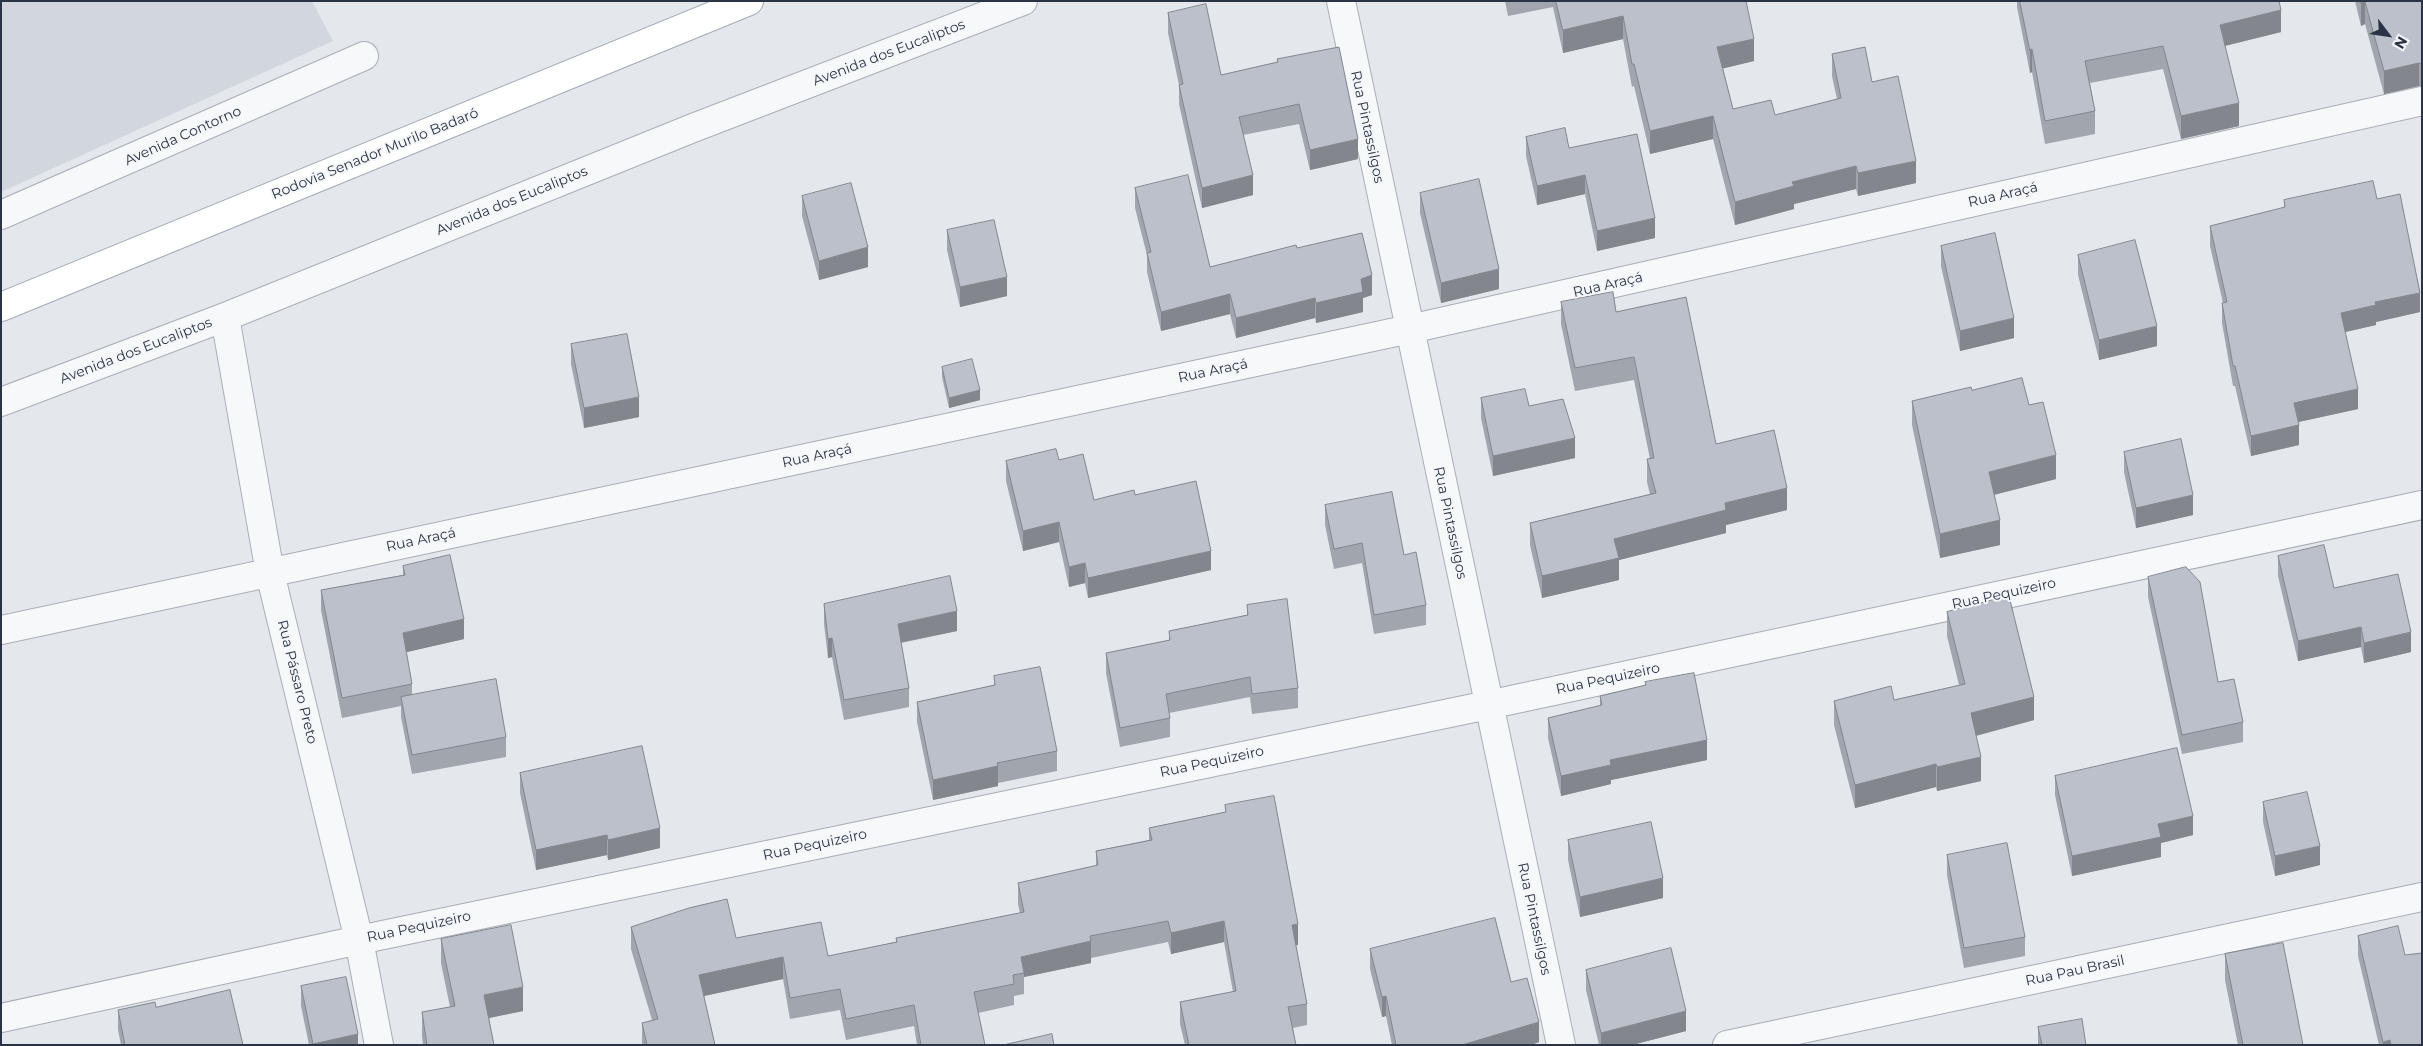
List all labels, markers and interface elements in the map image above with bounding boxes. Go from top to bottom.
north arrow [2363,10,2413,60]
street label: Avenida dos Eucaliptos [810,16,968,90]
text: N [2390,33,2411,52]
street label: Rua Pintassilgos [1347,69,1387,185]
street label: Avenida Contorno [122,103,244,169]
street label: Rodovia Senador Murilo Badaró [269,105,481,203]
street label: Avenida dos Eucaliptos [434,163,590,239]
street label: Rua Araçá [1967,179,2039,211]
street label: Rua Araçá [1572,269,1644,301]
street label: Avenida dos Eucaliptos [57,314,215,388]
street label: Rua Araçá [1177,355,1249,387]
street label: Rua Araçá [781,440,853,472]
street label: Rua Pintassilgos [1430,465,1470,581]
street label: Rua Araçá [385,524,457,556]
street label: Rua Pequizeiro [1950,575,2058,613]
street label: Rua Pássaro Preto [273,618,321,746]
street label: Rua Pequizeiro [1554,660,1662,698]
street label: Rua Pequizeiro [1158,743,1266,781]
street label: Rua Pequizeiro [761,826,869,864]
street label: Rua Pintassilgos [1514,861,1554,977]
street label: Rua Pequizeiro [365,908,473,946]
street label: Rua Pau Brasil [2024,952,2126,990]

